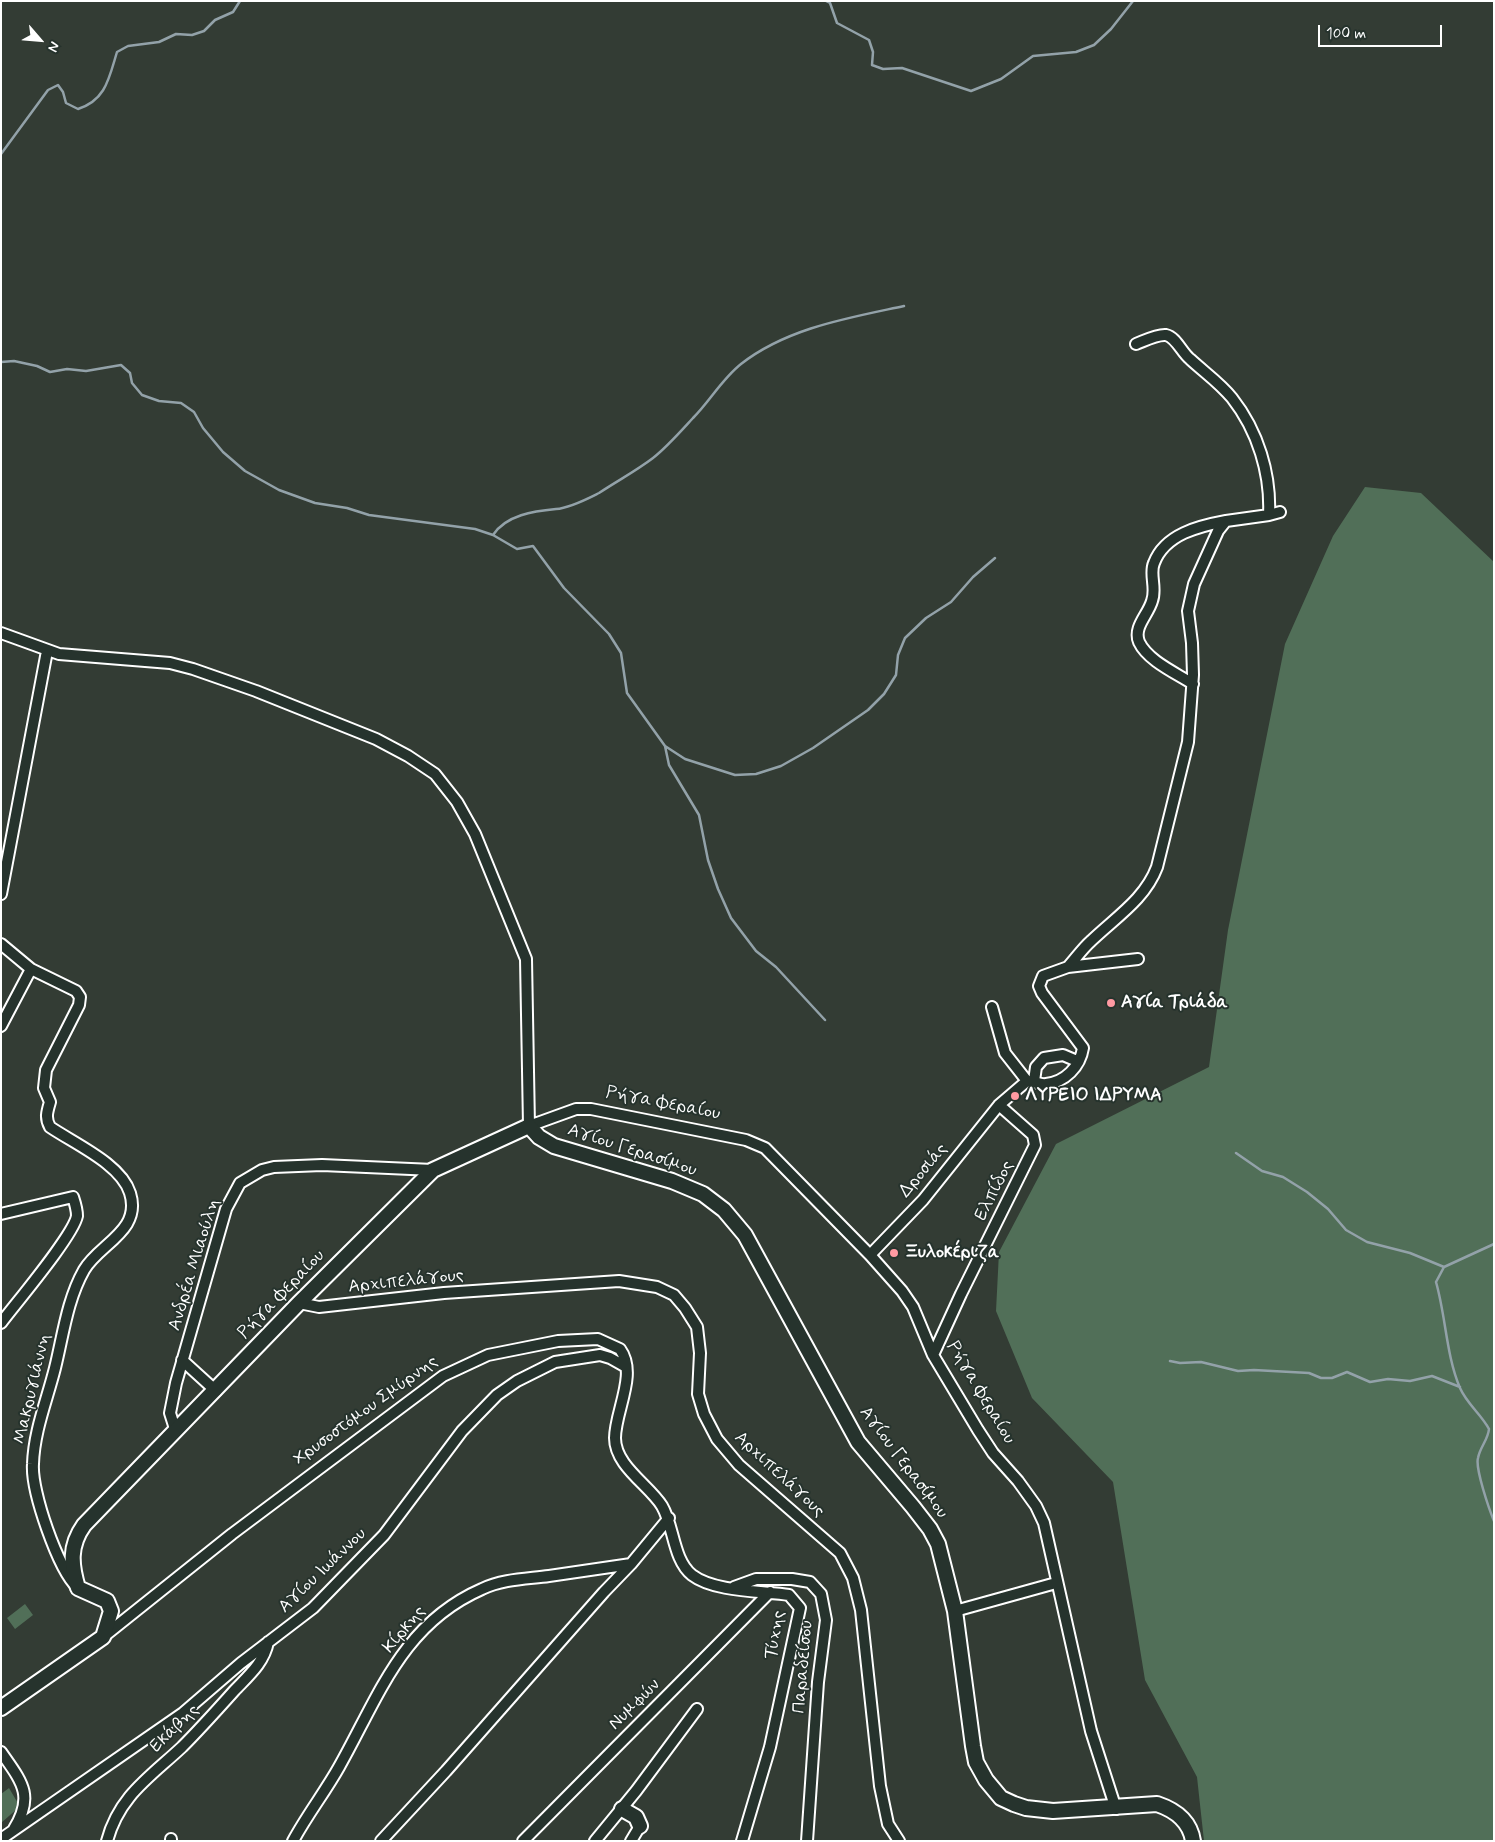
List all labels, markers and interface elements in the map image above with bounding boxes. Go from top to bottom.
north arrow [15,15,65,65]
scale bar [1320,15,1444,47]
text: 100 m [1326,24,1366,44]
text: N [43,39,64,55]
place label: Αγία Τριάδα [1121,992,1228,1014]
marker: Αγία Τριάδα [1105,997,1117,1009]
street label: Ρήγα Φεραίου [604,1082,722,1126]
place label: ΛΥΡΕΙΟ ΙΔΡΥΜΑ [1025,1085,1162,1107]
marker: ΛΥΡΕΙΟ ΙΔΡΥΜΑ [1009,1090,1021,1102]
street label: Αγίου Γερασίμου [565,1120,699,1182]
street label: Δροσιάς [895,1140,953,1202]
street label: Ελπίδος [971,1157,1019,1225]
street label: Ανδρέα Μιαούλη [165,1196,225,1334]
place label: Ξυλοκέριζα [904,1242,999,1264]
street label: Ρήγα Φεραίου [234,1246,330,1344]
marker: Ξυλοκέριζα [888,1247,900,1259]
street label: Αρχιπελάγους [347,1265,465,1299]
street label: Μακρυγιάννη [10,1332,56,1446]
street label: Ρήγα Φεραίου [941,1338,1019,1448]
street label: Χρυσοστόμου Σμύρνης [290,1351,442,1471]
street label: Αγίου Γερασίμου [854,1403,952,1523]
street label: Αρχιπελάγους [729,1428,829,1522]
street label: Αγίου Ιωάννου [275,1524,371,1618]
street label: Κίρκης [379,1602,431,1658]
street label: Τύχης [761,1609,791,1661]
street label: Παραδείσου [789,1620,819,1714]
street label: Νυμφών [605,1675,665,1735]
street label: Εκάβης [146,1700,204,1758]

